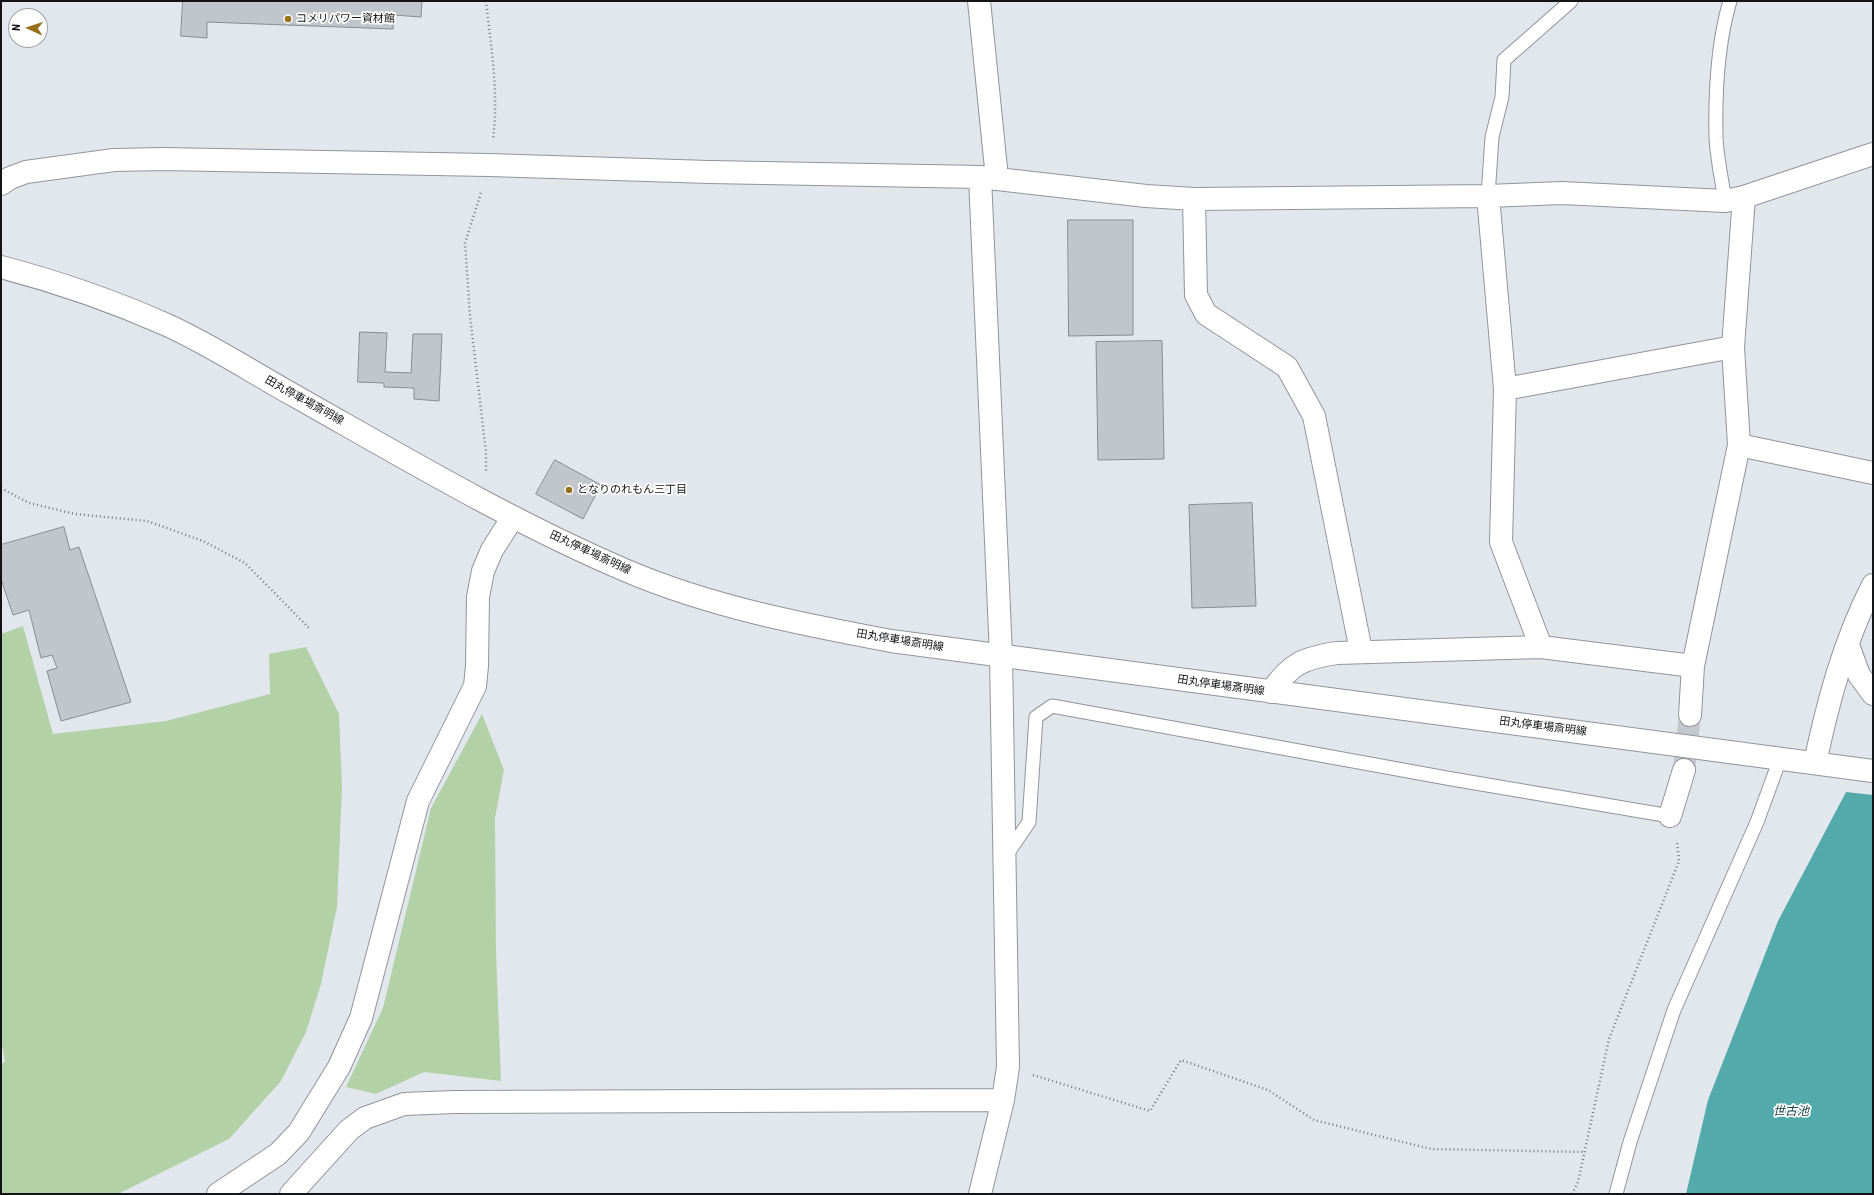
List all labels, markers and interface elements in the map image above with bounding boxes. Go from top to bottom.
north arrow [8,8,48,48]
place label: コメリパワー資材館 [296,12,395,26]
marker: コメリパワー資材館 [283,14,293,24]
text: N [10,24,23,31]
street label: 田丸停車場斎明線 [262,374,346,428]
place label: となりのれもん三丁目 [577,483,687,497]
marker: となりのれもん三丁目 [564,485,574,495]
street label: 田丸停車場斎明線 [547,528,633,578]
street label: 田丸停車場斎明線 [856,628,944,654]
street label: 田丸停車場斎明線 [1177,673,1265,699]
street label: 田丸停車場斎明線 [1499,715,1587,739]
water label: 世古池 [1773,1105,1809,1119]

